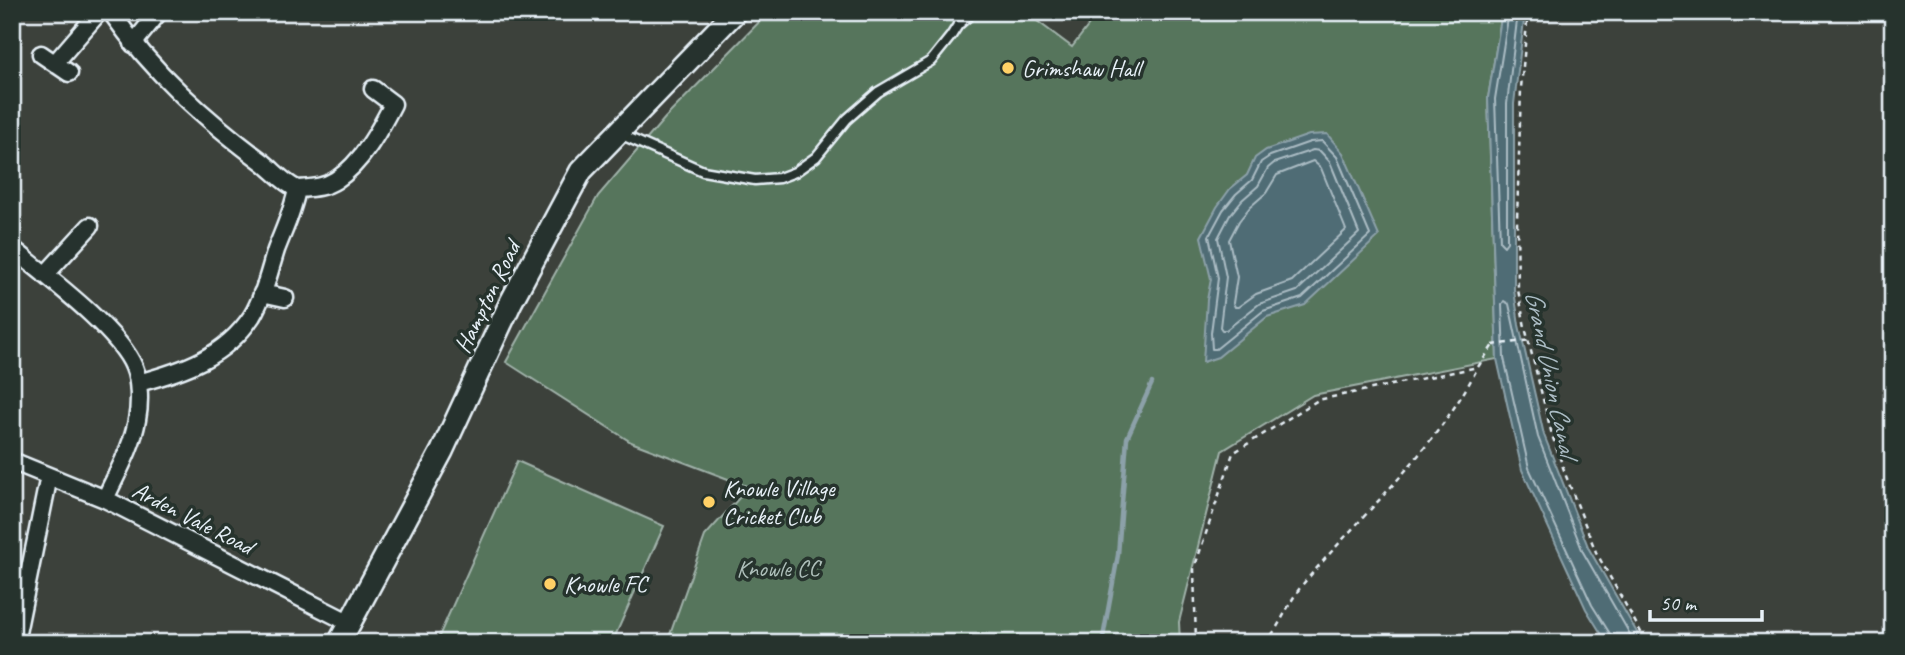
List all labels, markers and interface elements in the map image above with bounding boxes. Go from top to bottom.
place label: Grimshaw Hall [1022,53,1144,83]
marker: Grimshaw Hall [1000,60,1016,76]
street label: Hampton Road [447,233,528,358]
water label: Grand Union Canal [1517,287,1586,467]
place label: Knowle Village Cricket Club [723,473,837,531]
street label: Arden Vale Road [128,475,262,563]
marker: Knowle Village Cricket Club [701,494,717,510]
park label: Knowle CC [736,553,823,583]
place label: Knowle FC [564,569,650,599]
marker: Knowle FC [542,576,558,592]
scale bar [1650,578,1762,622]
text: 50 m [1660,590,1698,616]

